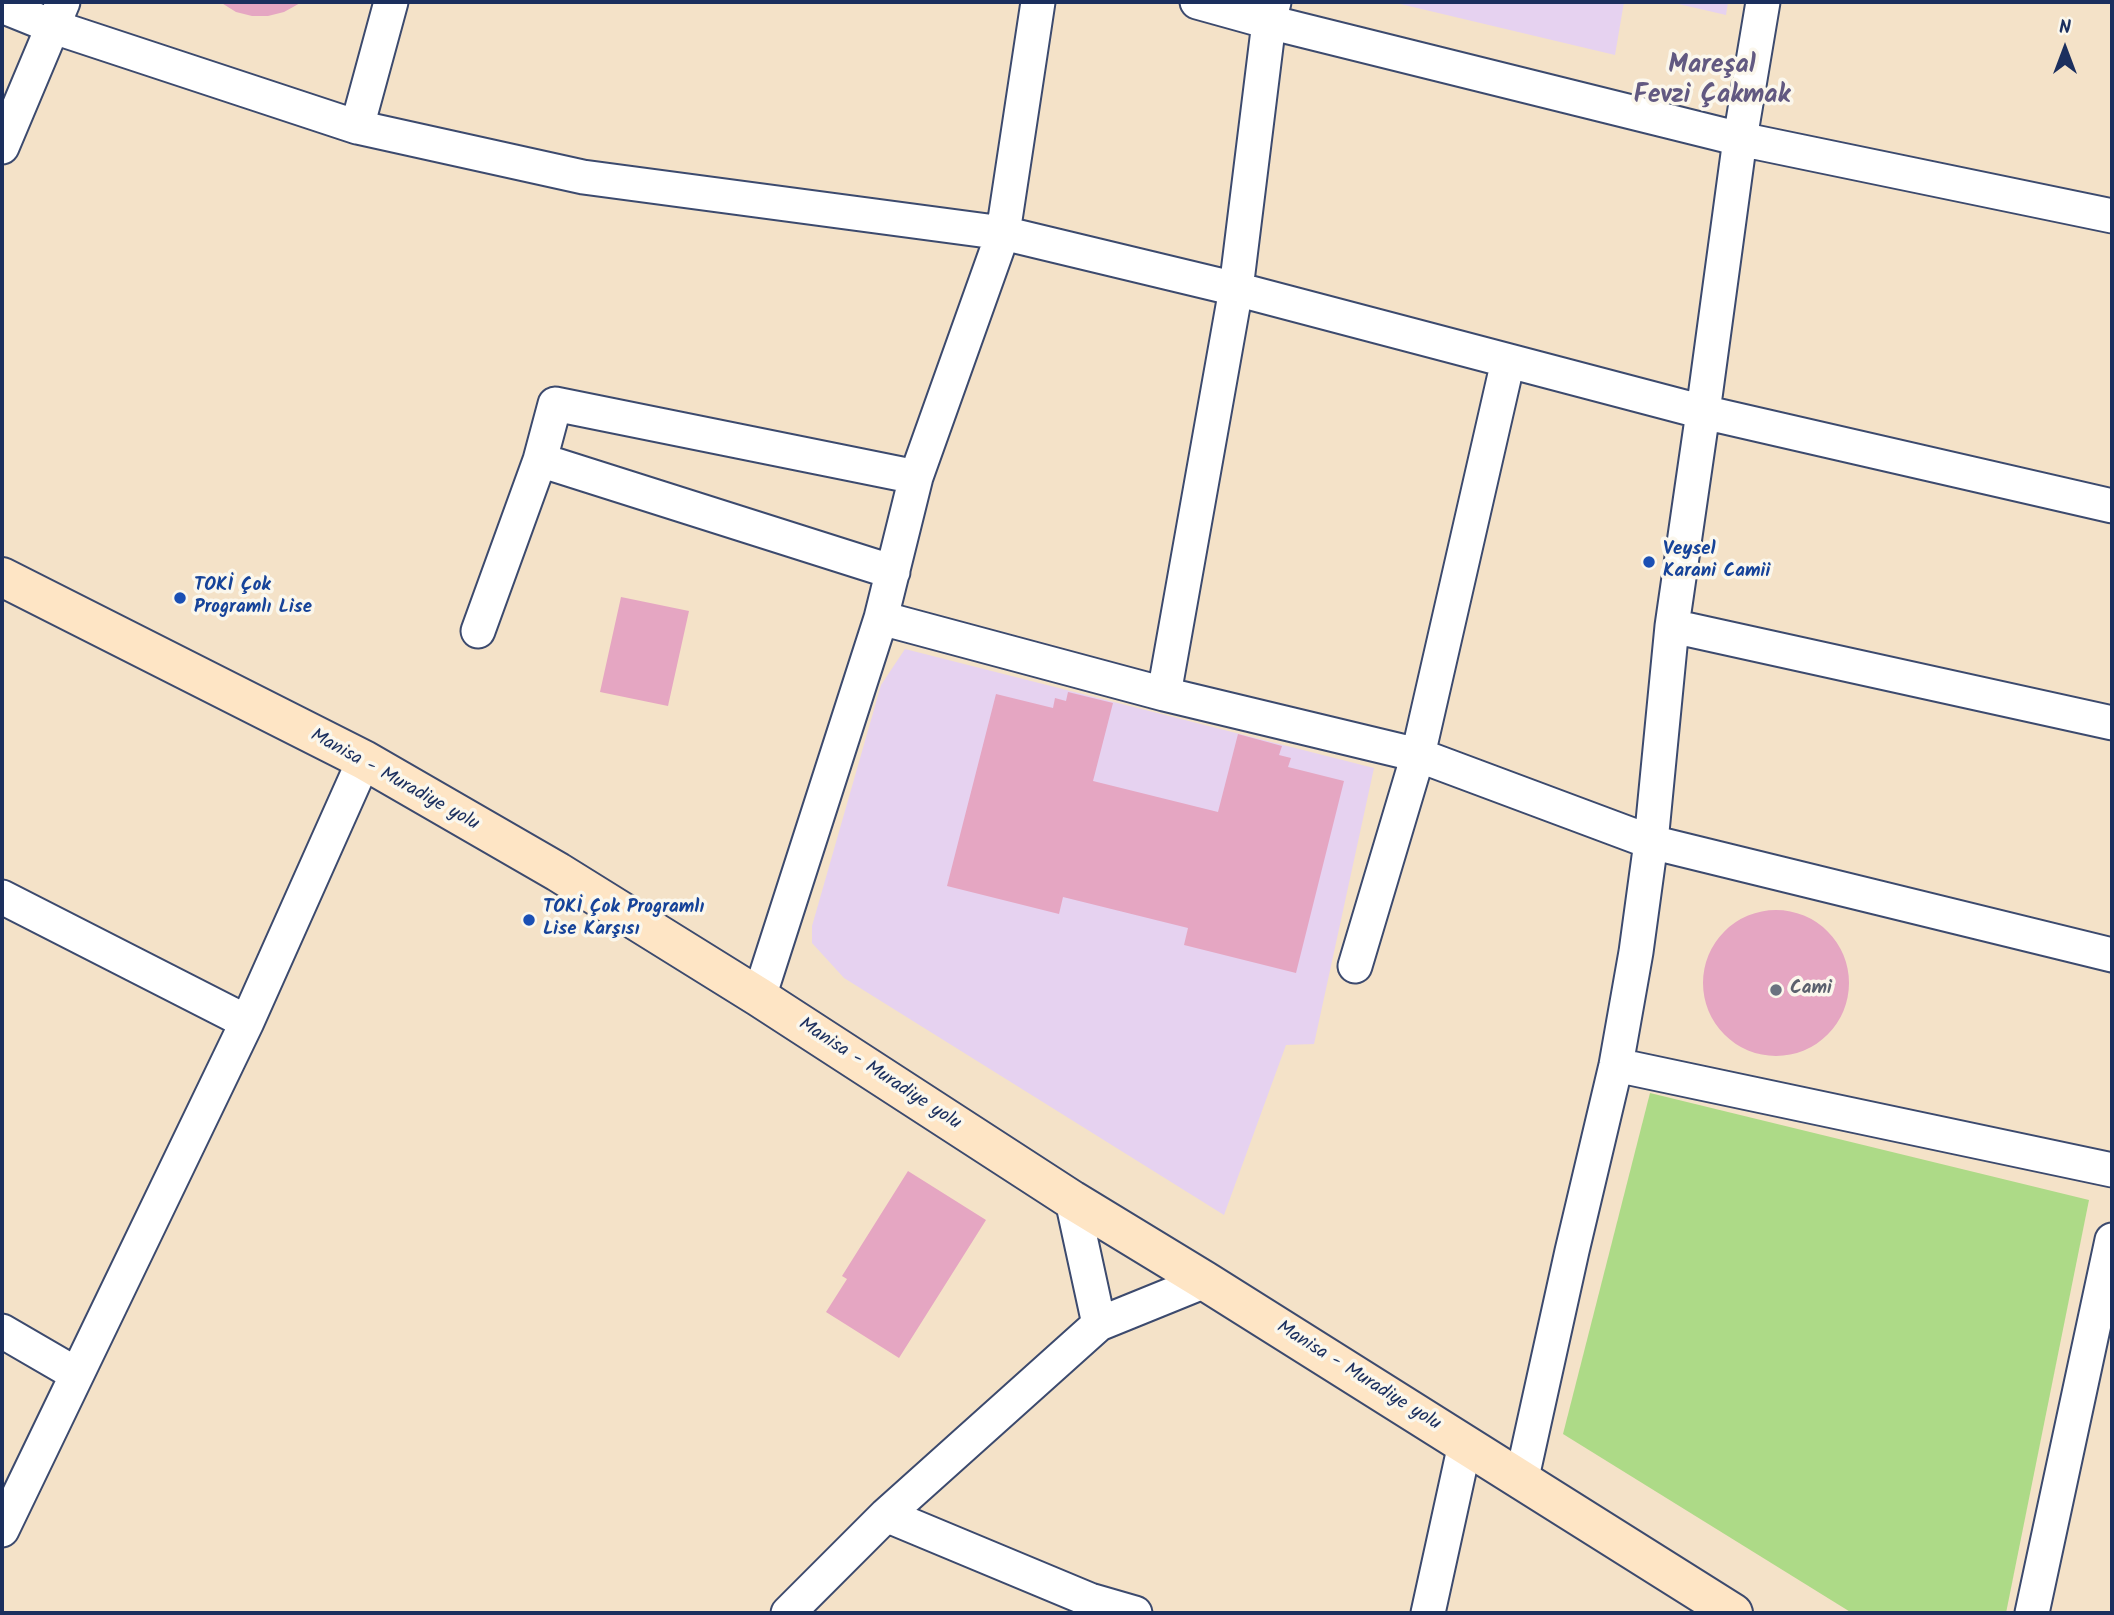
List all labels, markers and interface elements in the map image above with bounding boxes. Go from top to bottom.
text: N [2059,13,2071,43]
north arrow [2030,14,2100,84]
district label: Mareşal Fevzi Çakmak [1634,52,1790,114]
place label: Veysel Karani Camii [1663,540,1770,584]
marker: Veysel Karani Camii [1641,554,1657,570]
place label: TOKİ Çok Programlı Lise [194,576,312,620]
marker: TOKİ Çok Programlı Lise [172,590,188,606]
street label: Manisa - Muradiye yolu [306,725,482,837]
place label: TOKİ Çok Programlı Lise Karşısı [543,898,704,942]
marker: TOKİ Çok Programlı Lise Karşısı [521,912,537,928]
place label: Cami [1790,979,1832,1001]
marker: Cami [1768,982,1784,998]
street label: Manisa - Muradiye yolu [793,1014,965,1136]
street label: Manisa - Muradiye yolu [1272,1317,1444,1437]

